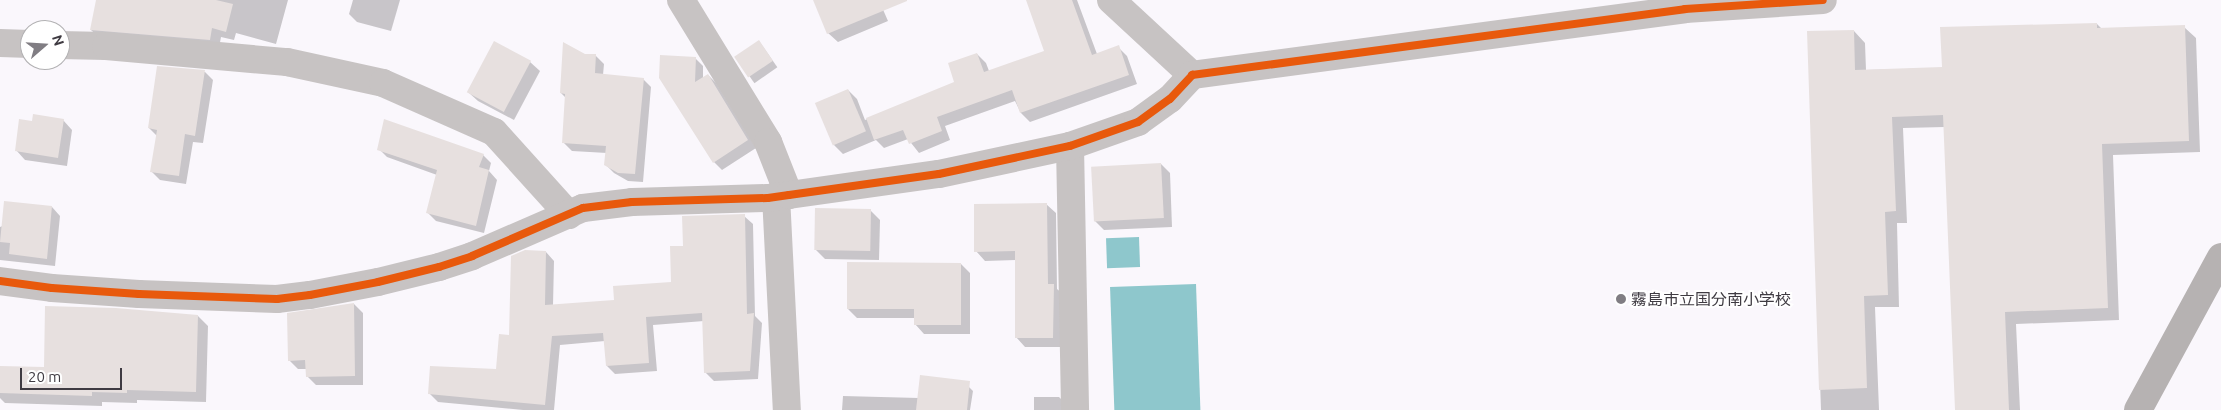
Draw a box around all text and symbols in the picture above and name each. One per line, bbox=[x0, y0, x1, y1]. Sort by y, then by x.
north arrow bbox=[20, 20, 70, 70]
text: N bbox=[49, 33, 68, 48]
place label: 霧島市立国分南小学校 bbox=[1631, 289, 1791, 309]
marker: 霧島市立国分南小学校 bbox=[1615, 293, 1627, 305]
scale bar bbox=[22, 358, 125, 390]
text: 20 m bbox=[28, 368, 61, 385]

